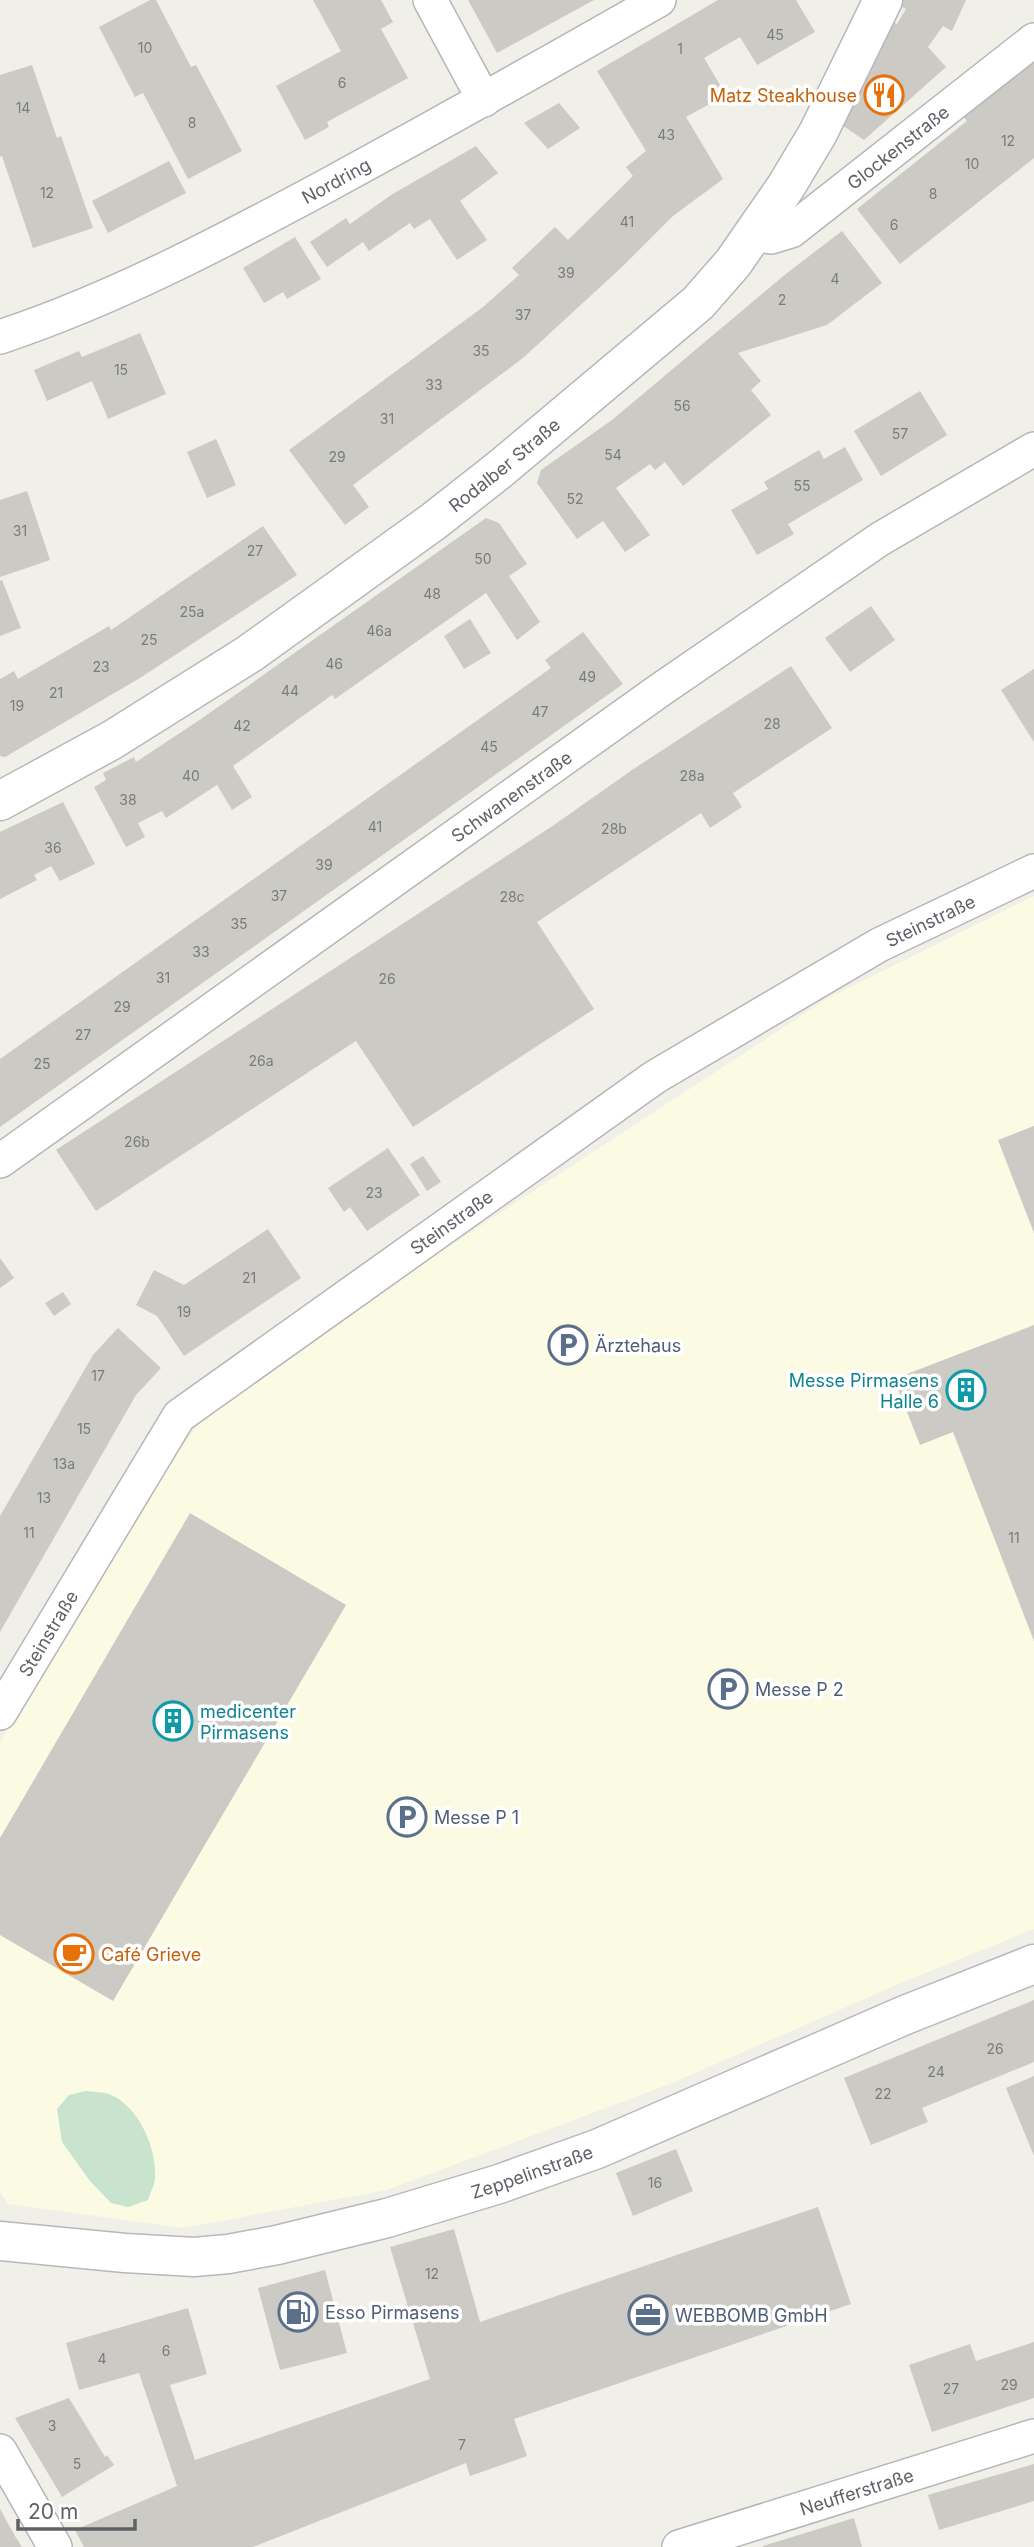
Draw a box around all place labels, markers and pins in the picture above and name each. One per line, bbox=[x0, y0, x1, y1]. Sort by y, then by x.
restaurant icon: Matz Steakhouse bbox=[863, 74, 905, 116]
place label: Matz Steakhouse bbox=[710, 85, 857, 106]
parking icon: Ärztehaus bbox=[547, 1324, 589, 1366]
place label: Ärztehaus bbox=[595, 1334, 681, 1356]
building icon: Messe Pirmasens Halle 6 bbox=[945, 1369, 987, 1411]
place label: Messe Pirmasens Halle 6 bbox=[789, 1370, 939, 1412]
parking icon: Messe P 2 bbox=[707, 1668, 749, 1710]
place label: Messe P 2 bbox=[755, 1679, 844, 1700]
building icon: medicenter Pirmasens bbox=[152, 1700, 194, 1742]
place label: medicenter Pirmasens bbox=[200, 1701, 296, 1743]
parking icon: Messe P 1 bbox=[386, 1796, 428, 1838]
place label: Messe P 1 bbox=[434, 1807, 519, 1828]
cafe icon: Café Grieve bbox=[53, 1933, 95, 1975]
place label: Café Grieve bbox=[101, 1944, 201, 1965]
fuel station icon: Esso Pirmasens bbox=[277, 2291, 319, 2333]
office icon: WEBBOMB GmbH bbox=[627, 2294, 669, 2336]
place label: Esso Pirmasens bbox=[325, 2302, 460, 2323]
place label: WEBBOMB GmbH bbox=[675, 2305, 828, 2326]

